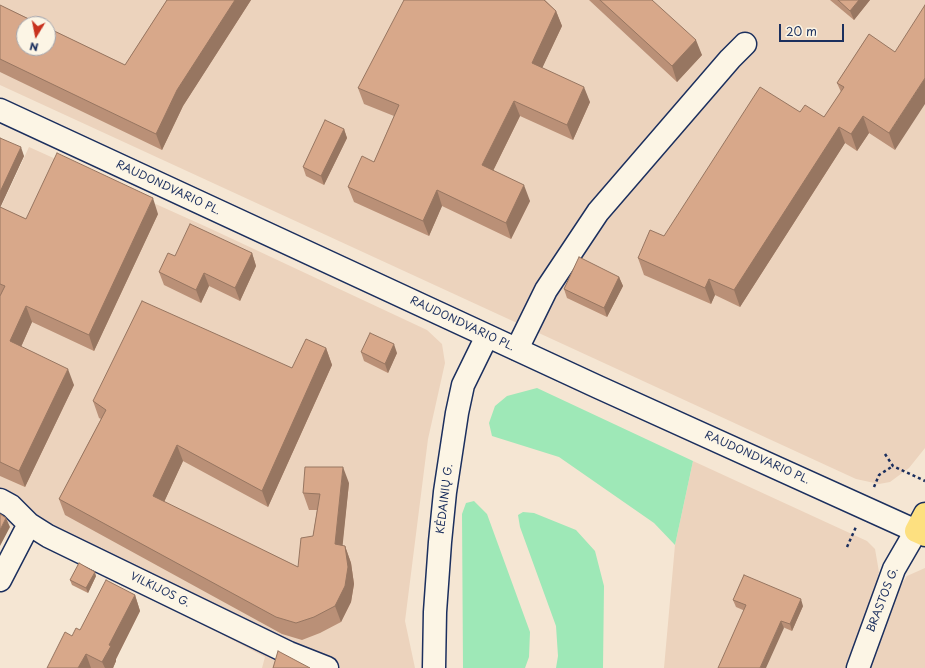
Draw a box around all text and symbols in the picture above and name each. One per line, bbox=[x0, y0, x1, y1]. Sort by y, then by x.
north arrow bbox=[16, 16, 56, 56]
scale bar bbox=[781, 16, 846, 42]
text: 20 m bbox=[786, 22, 817, 40]
text: N bbox=[28, 38, 40, 56]
street label: RAUDONDVARIO PL. bbox=[114, 158, 222, 218]
street label: RAUDONDVARIO PL. bbox=[408, 294, 516, 354]
street label: RAUDONDVARIO PL. bbox=[702, 429, 812, 487]
street label: KĖDAINIŲ G. bbox=[434, 463, 456, 535]
street label: BRASTOS G. bbox=[865, 566, 901, 634]
street label: VILKIJOS G. bbox=[128, 570, 192, 610]

